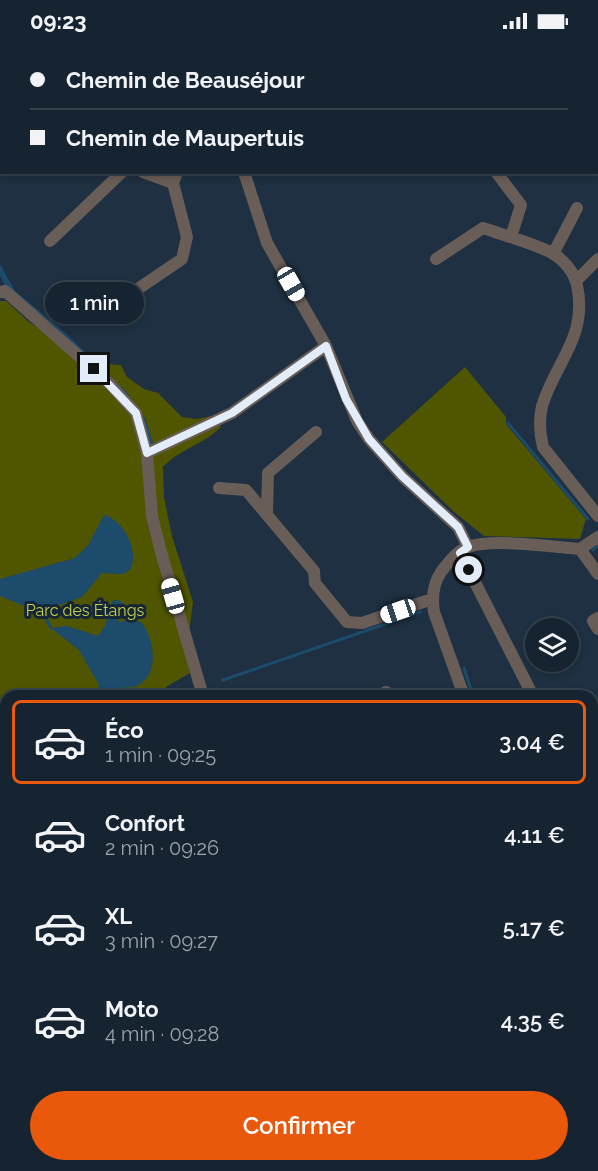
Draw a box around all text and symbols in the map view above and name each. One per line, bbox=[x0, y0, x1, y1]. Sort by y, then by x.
text: 09:23 bbox=[30, 8, 87, 34]
text: Chemin de Beauséjour bbox=[66, 67, 304, 93]
text: Chemin de Maupertuis bbox=[66, 125, 304, 151]
car bbox=[274, 264, 308, 304]
callout: 1 min bbox=[44, 282, 144, 324]
text: 1 min bbox=[70, 291, 119, 315]
route end bbox=[80, 355, 107, 382]
route start bbox=[455, 556, 482, 583]
car bbox=[159, 576, 187, 616]
car bbox=[378, 597, 418, 625]
park label: Parc des Étangs bbox=[26, 600, 145, 620]
map controls bbox=[525, 618, 579, 672]
button: layers bbox=[525, 618, 579, 672]
icon: car bbox=[33, 715, 87, 769]
text: Éco bbox=[105, 717, 144, 743]
text: 3.04 € bbox=[499, 729, 565, 755]
text: 1 min · 09:25 bbox=[105, 743, 216, 767]
icon: car bbox=[33, 808, 87, 862]
text: Confort bbox=[105, 810, 185, 836]
text: 4.11 € bbox=[504, 822, 565, 848]
text: 2 min · 09:26 bbox=[105, 836, 219, 860]
icon: car bbox=[33, 901, 87, 955]
text: XL bbox=[105, 903, 132, 929]
text: 5.17 € bbox=[503, 915, 565, 941]
text: 3 min · 09:27 bbox=[105, 929, 218, 953]
icon: car bbox=[33, 994, 87, 1048]
text: Moto bbox=[105, 996, 159, 1022]
text: 4.35 € bbox=[501, 1008, 565, 1034]
text: 4 min · 09:28 bbox=[105, 1022, 219, 1046]
button: Confirmer bbox=[30, 1091, 568, 1160]

